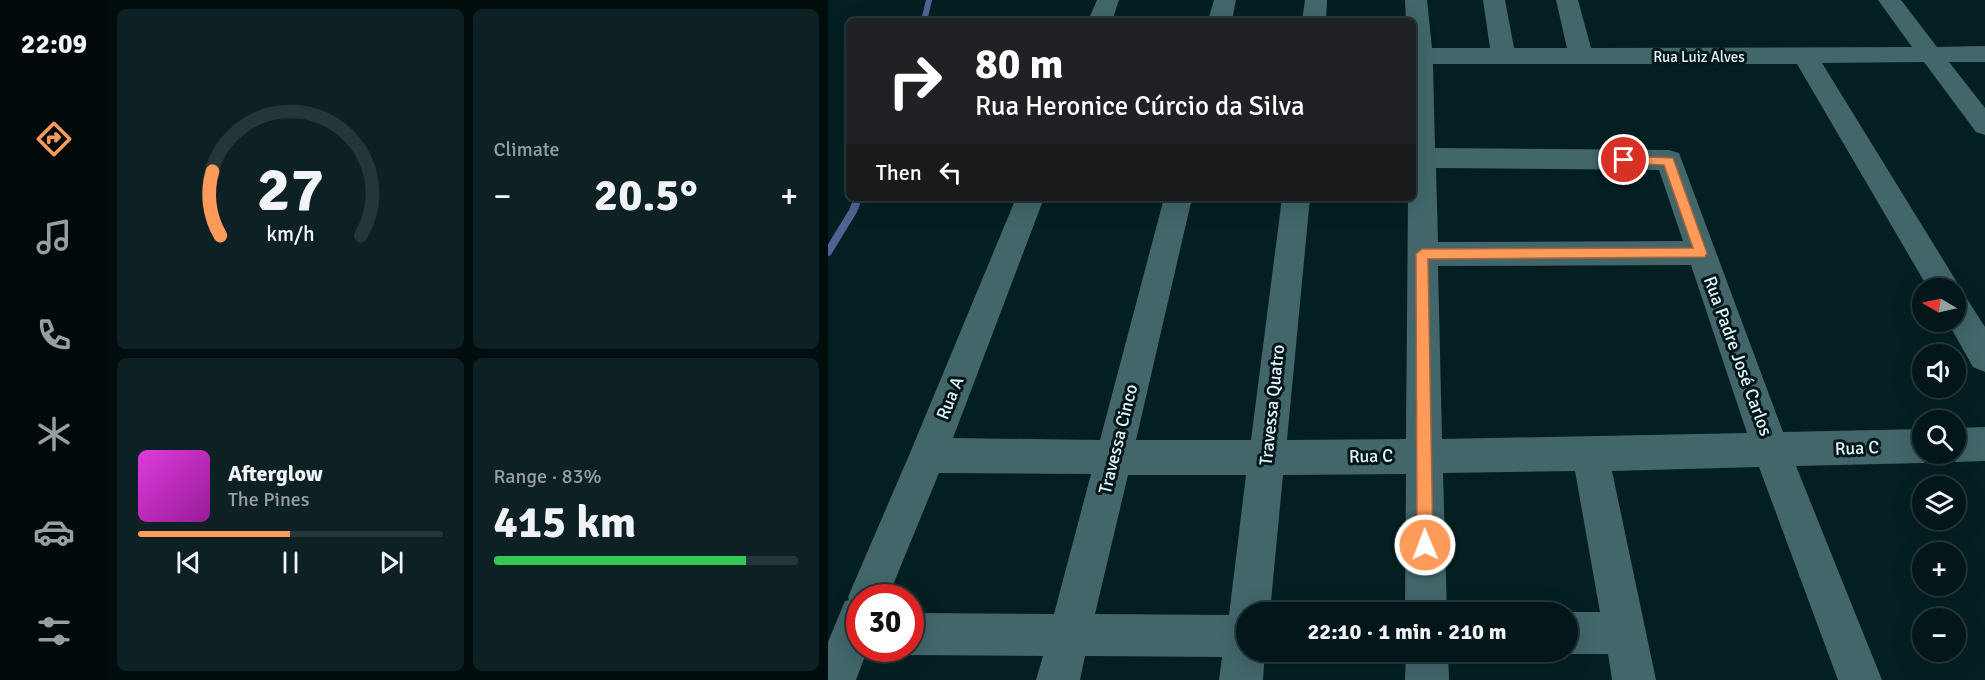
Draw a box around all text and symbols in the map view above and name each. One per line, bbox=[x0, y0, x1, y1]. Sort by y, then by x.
text: 22:09 bbox=[21, 28, 87, 61]
text: 80 m bbox=[975, 39, 1064, 90]
icon: right bbox=[876, 42, 954, 120]
street label: Rua Luiz Alves bbox=[1653, 48, 1745, 66]
text: Rua Heronice Cúrcio da Silva bbox=[975, 90, 1305, 123]
icon: directions bbox=[33, 118, 75, 160]
pin bbox=[1598, 134, 1649, 185]
text: Climate bbox=[494, 137, 559, 162]
icon: arrive bbox=[1607, 143, 1640, 176]
text: 27 bbox=[257, 151, 324, 228]
icon: left bbox=[934, 156, 967, 189]
text: Then bbox=[876, 159, 922, 186]
text: 20.5° bbox=[594, 168, 698, 223]
text: − bbox=[494, 176, 511, 217]
text: + bbox=[780, 176, 798, 217]
icon: music bbox=[33, 216, 75, 258]
text: km/h bbox=[266, 221, 315, 247]
street label: Rua Padre José Carlos bbox=[1699, 273, 1777, 439]
north arrow bbox=[1912, 278, 1966, 332]
map controls bbox=[1912, 278, 1966, 662]
icon: phone bbox=[33, 314, 75, 356]
street label: Travessa Quatro bbox=[1255, 343, 1289, 467]
button: sound bbox=[1912, 344, 1966, 398]
street label: Rua A bbox=[931, 373, 969, 423]
street label: Travessa Cinco bbox=[1094, 382, 1142, 496]
button: search bbox=[1912, 410, 1966, 464]
icon: climate bbox=[33, 413, 75, 455]
street label: Rua C bbox=[1835, 436, 1880, 460]
street label: Rua C bbox=[1349, 445, 1393, 467]
text: Afterglow bbox=[228, 460, 323, 487]
text: Range · 83% bbox=[494, 464, 602, 489]
button: layers bbox=[1912, 476, 1966, 530]
text: The Pines bbox=[228, 487, 310, 512]
text: 415 km bbox=[494, 495, 636, 550]
icon: car bbox=[33, 511, 75, 553]
position arrow bbox=[1393, 513, 1457, 577]
button: + bbox=[1912, 542, 1966, 596]
icon: previous bbox=[172, 546, 205, 579]
icon: pause bbox=[274, 546, 307, 579]
icon: next bbox=[375, 546, 408, 579]
speed limit sign: 30 bbox=[846, 584, 924, 662]
button: − bbox=[1912, 608, 1966, 662]
icon: filters bbox=[33, 610, 75, 652]
text: 22:10 · 1 min · 210 m bbox=[1307, 618, 1507, 645]

